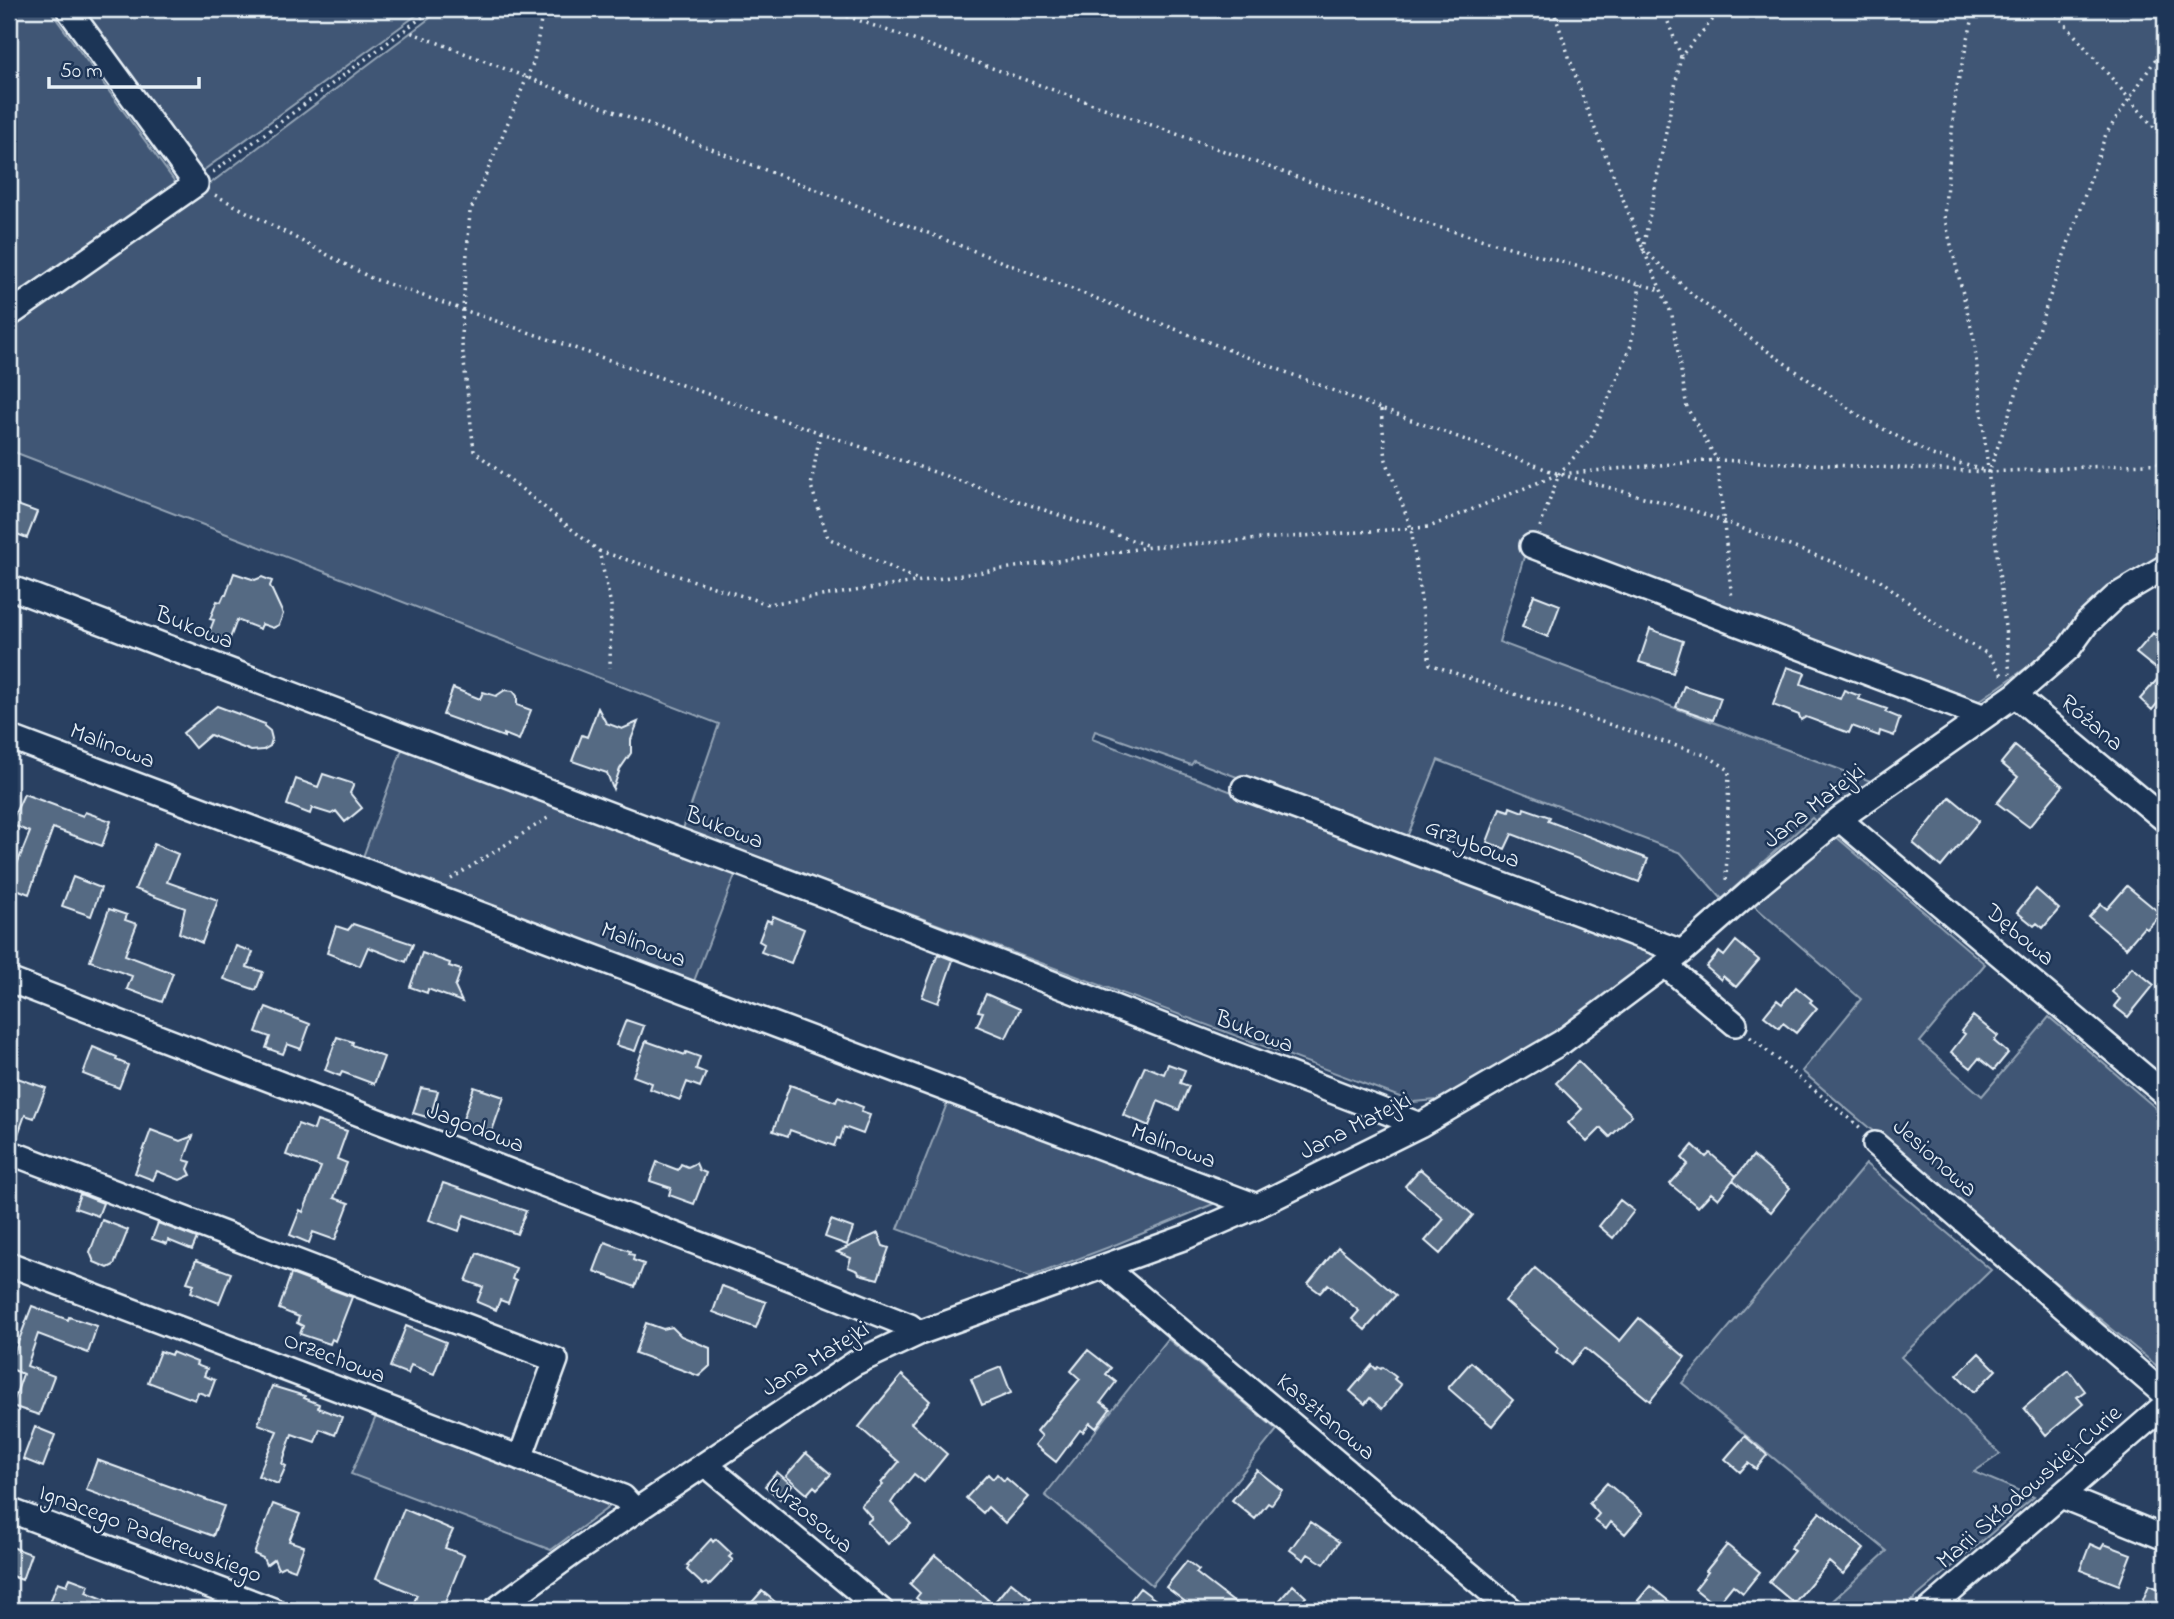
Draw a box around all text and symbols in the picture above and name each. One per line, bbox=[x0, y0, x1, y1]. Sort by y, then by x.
scale bar bbox=[49, 46, 200, 90]
text: 50 m bbox=[60, 57, 103, 87]
street label: Bukowa bbox=[149, 598, 238, 660]
street label: Różana bbox=[2052, 687, 2130, 761]
street label: Malinowa bbox=[64, 715, 160, 779]
street label: Jana Matejki bbox=[1756, 756, 1874, 858]
street label: Bukowa bbox=[679, 798, 768, 860]
street label: Grzybowa bbox=[1419, 811, 1525, 880]
street label: Dębowa bbox=[1975, 896, 2062, 976]
street label: Malinowa bbox=[595, 914, 691, 978]
street label: Bukowa bbox=[1209, 1002, 1298, 1064]
street label: Jana Matejki bbox=[1294, 1084, 1418, 1170]
street label: Jagodowa bbox=[421, 1094, 529, 1164]
street label: Jesionowa bbox=[1883, 1111, 1985, 1207]
street label: Malinowa bbox=[1125, 1115, 1221, 1179]
street label: Jana Matejki bbox=[755, 1313, 877, 1407]
street label: Orzechowa bbox=[278, 1323, 390, 1395]
street label: Kasztanowa bbox=[1267, 1366, 1383, 1470]
street label: Marii Skłodowskiej-Curie bbox=[1929, 1397, 2131, 1579]
street label: Wrzosowa bbox=[760, 1471, 860, 1563]
street label: Ignacego Paderewskiego bbox=[33, 1476, 267, 1594]

